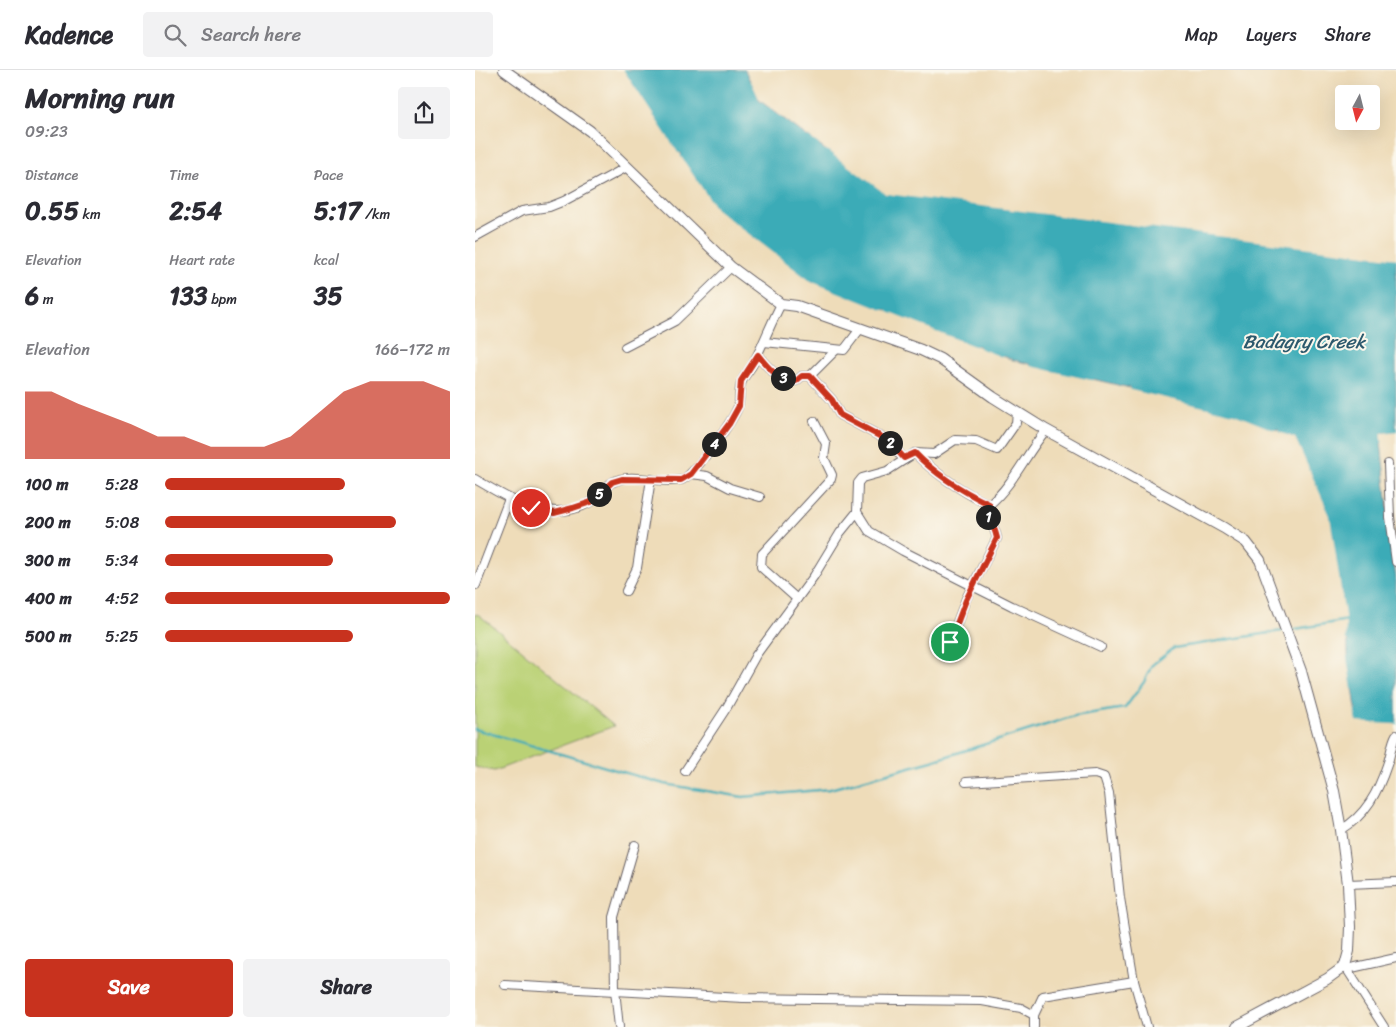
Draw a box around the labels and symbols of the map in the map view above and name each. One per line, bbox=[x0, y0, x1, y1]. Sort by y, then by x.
north arrow bbox=[1335, 85, 1380, 130]
water label: Badagry Creek bbox=[1243, 325, 1366, 358]
pin: 3 bbox=[771, 366, 795, 390]
pin: 2 bbox=[877, 430, 903, 456]
pin: 4 bbox=[701, 432, 727, 456]
pin: 5 bbox=[587, 482, 611, 506]
pin bbox=[510, 487, 552, 529]
pin: 1 bbox=[975, 504, 1001, 530]
pin bbox=[929, 621, 971, 663]

